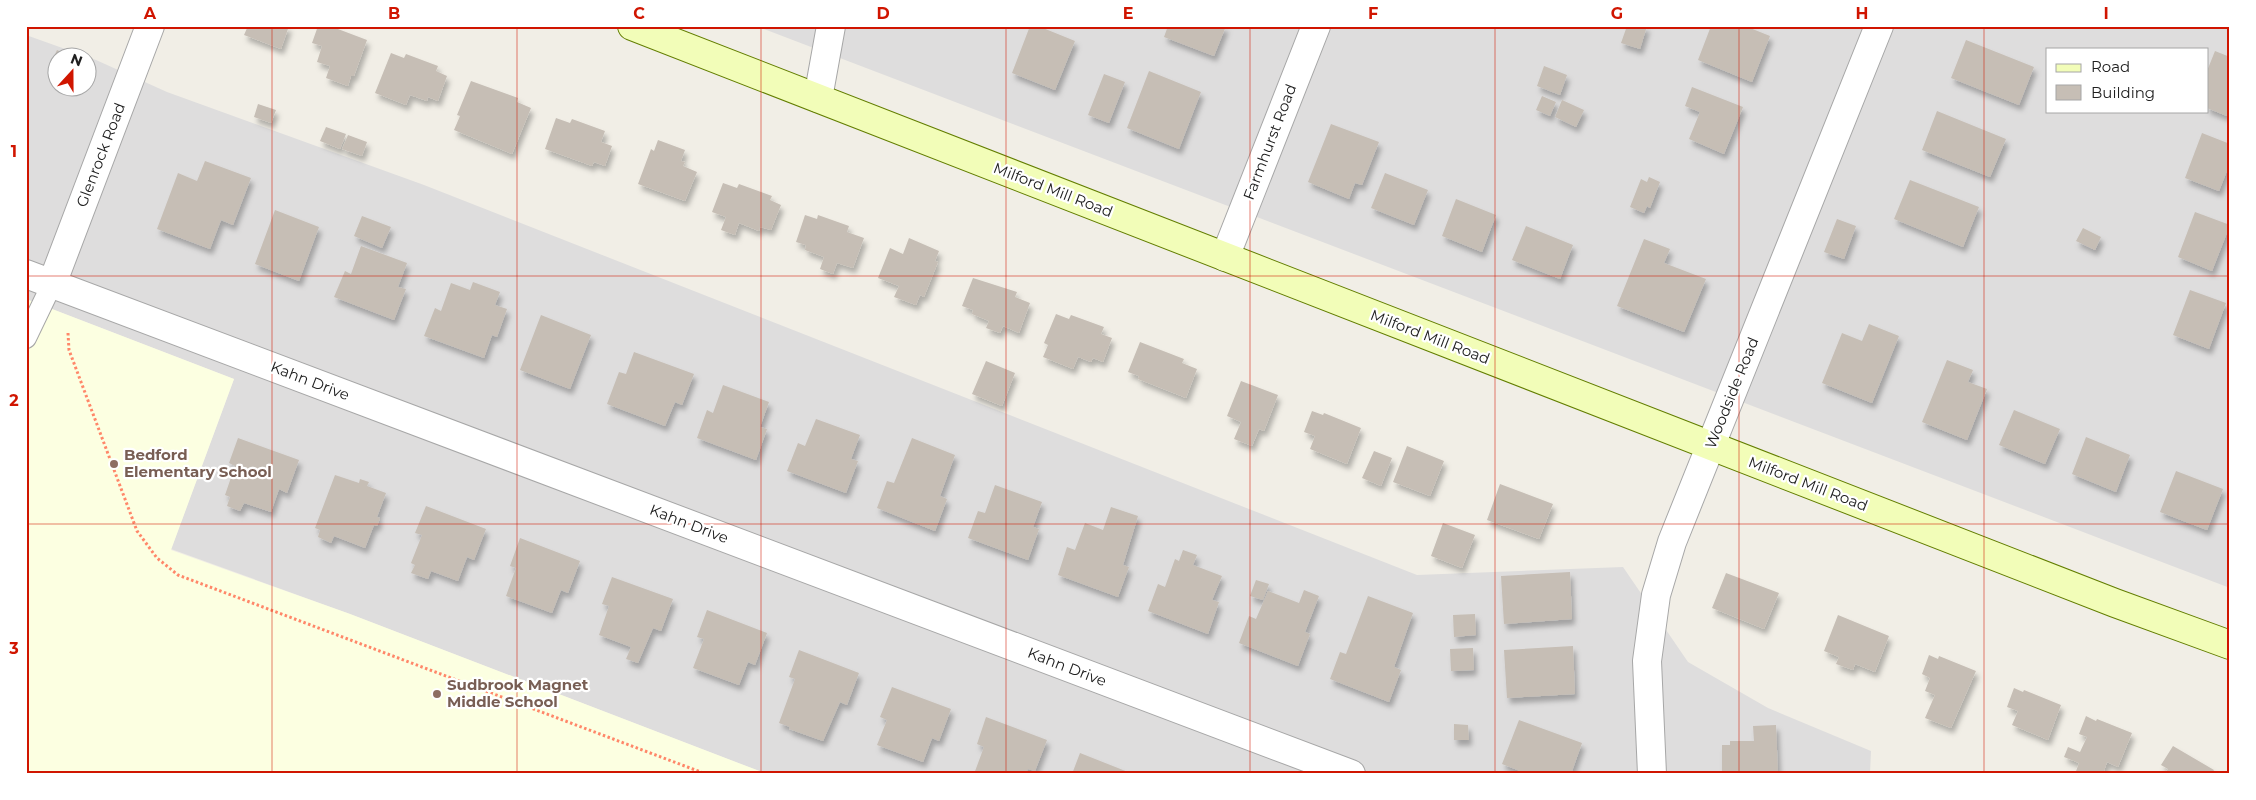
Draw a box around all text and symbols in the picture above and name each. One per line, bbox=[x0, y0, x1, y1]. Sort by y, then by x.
text: A bbox=[143, 4, 157, 23]
text: B bbox=[388, 4, 400, 23]
text: C bbox=[633, 4, 645, 23]
text: D bbox=[876, 4, 890, 23]
text: E bbox=[1123, 4, 1133, 23]
text: F bbox=[1368, 4, 1378, 23]
text: G bbox=[1611, 4, 1623, 23]
text: H bbox=[1856, 4, 1868, 23]
text: I bbox=[2103, 4, 2109, 23]
north arrow bbox=[48, 48, 98, 98]
legend bbox=[2046, 48, 2208, 112]
text: N bbox=[68, 49, 85, 70]
text: Road bbox=[2091, 57, 2130, 76]
street label: Farmhurst Road bbox=[1239, 81, 1300, 202]
text: Building bbox=[2091, 83, 2155, 102]
street label: Glenrock Road bbox=[72, 100, 129, 210]
text: 1 bbox=[11, 142, 17, 161]
street label: Milford Mill Road bbox=[991, 158, 1116, 221]
street label: Milford Mill Road bbox=[1368, 305, 1493, 368]
street label: Woodside Road bbox=[1701, 334, 1763, 451]
street label: Kahn Drive bbox=[268, 357, 352, 404]
text: 2 bbox=[9, 391, 19, 410]
place label: Bedford Elementary School bbox=[124, 445, 272, 481]
street label: Milford Mill Road bbox=[1746, 452, 1871, 515]
marker: Bedford Elementary School bbox=[108, 458, 120, 470]
street label: Kahn Drive bbox=[647, 500, 731, 547]
text: 3 bbox=[8, 639, 19, 658]
street label: Kahn Drive bbox=[1025, 643, 1109, 690]
place label: Sudbrook Magnet Middle School bbox=[447, 675, 589, 711]
marker: Sudbrook Magnet Middle School bbox=[431, 688, 443, 700]

